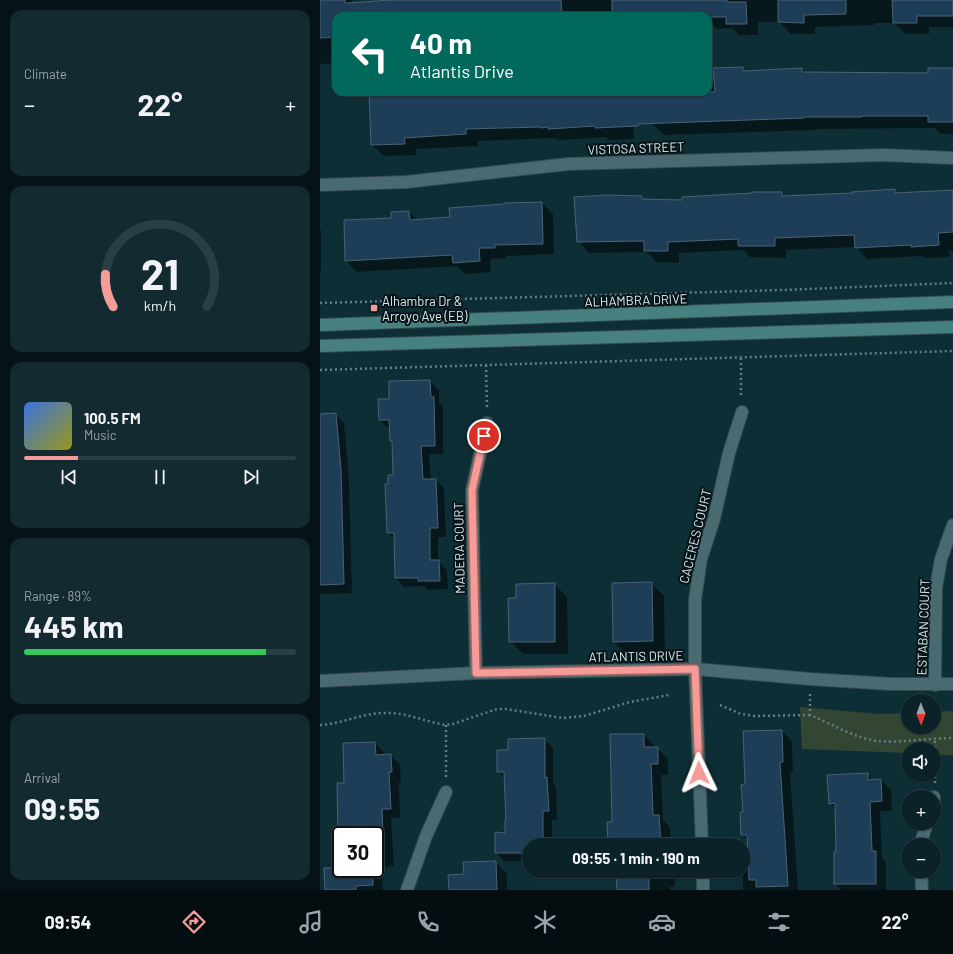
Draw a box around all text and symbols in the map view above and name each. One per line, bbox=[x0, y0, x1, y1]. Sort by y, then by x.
text: 40 m bbox=[410, 26, 472, 60]
icon: left bbox=[344, 28, 396, 80]
text: Atlantis Drive bbox=[410, 60, 514, 82]
text: Climate bbox=[24, 66, 67, 82]
text: 22° bbox=[138, 86, 182, 122]
text: − bbox=[24, 91, 35, 117]
text: + bbox=[285, 91, 296, 117]
street label: VISTOSA STREET bbox=[587, 138, 685, 158]
text: 21 bbox=[141, 248, 179, 298]
street label: ALHAMBRA DRIVE bbox=[584, 290, 688, 310]
place label: Alhambra Dr & Arroyo Ave (EB) bbox=[382, 293, 468, 324]
text: km/h bbox=[144, 297, 176, 314]
marker: Alhambra Dr & Arroyo Ave (EB) bbox=[369, 303, 379, 313]
text: 100.5 FM bbox=[84, 409, 141, 427]
pin bbox=[467, 419, 501, 453]
icon: arrive bbox=[473, 425, 495, 447]
text: Music bbox=[84, 427, 117, 443]
icon: previous bbox=[58, 466, 80, 488]
icon: pause bbox=[149, 466, 171, 488]
icon: next bbox=[240, 466, 262, 488]
street label: CACERES COURT bbox=[675, 487, 715, 585]
street label: MADERA COURT bbox=[450, 502, 468, 594]
street label: ESTABAN COURT bbox=[913, 578, 933, 676]
text: Range · 89% bbox=[24, 588, 92, 604]
text: 445 km bbox=[24, 608, 124, 644]
street label: ATLANTIS DRIVE bbox=[589, 647, 684, 665]
north arrow bbox=[901, 694, 941, 734]
map controls bbox=[901, 694, 941, 878]
button: sound bbox=[901, 742, 941, 782]
position arrow bbox=[678, 752, 720, 794]
text: Arrival bbox=[24, 770, 60, 786]
text: 09:55 bbox=[24, 790, 100, 826]
button: + bbox=[901, 790, 941, 830]
speed limit sign: 30 bbox=[332, 826, 384, 878]
button: − bbox=[901, 838, 941, 878]
text: 09:55 · 1 min · 190 m bbox=[572, 849, 700, 867]
icon: directions bbox=[180, 908, 208, 936]
icon: music bbox=[297, 908, 325, 936]
icon: phone bbox=[414, 908, 442, 936]
icon: climate bbox=[531, 908, 559, 936]
icon: car bbox=[648, 908, 676, 936]
icon: filters bbox=[765, 908, 793, 936]
text: 09:54 bbox=[44, 911, 91, 933]
text: 22° bbox=[882, 911, 908, 933]

